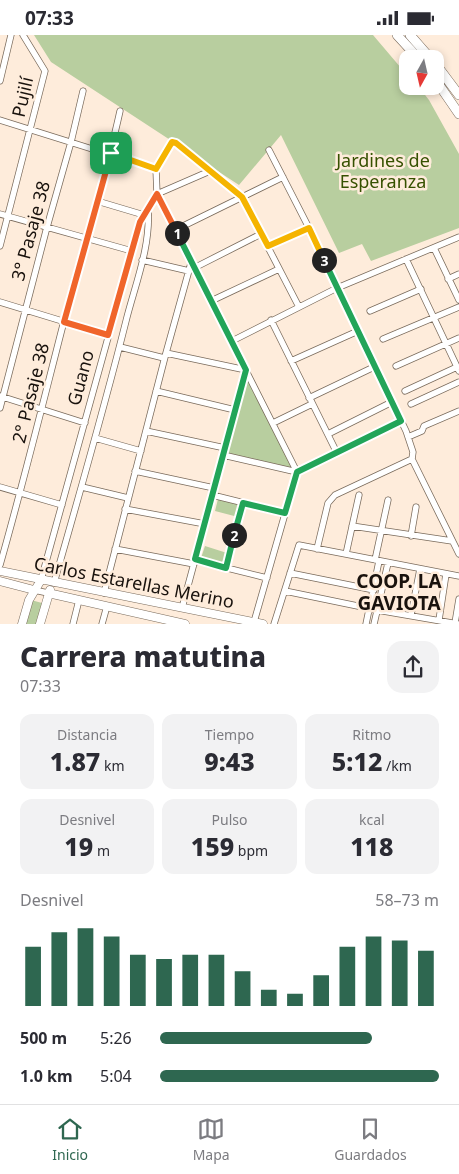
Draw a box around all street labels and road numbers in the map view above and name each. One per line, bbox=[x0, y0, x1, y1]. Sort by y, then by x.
street label: Pujilí bbox=[6, 74, 38, 119]
street label: 3° Pasaje 38 bbox=[5, 178, 55, 283]
street label: 2° Pasaje 38 bbox=[6, 340, 54, 445]
street label: Guano bbox=[61, 347, 99, 408]
street label: Carlos Estarellas Merino bbox=[32, 551, 236, 613]

